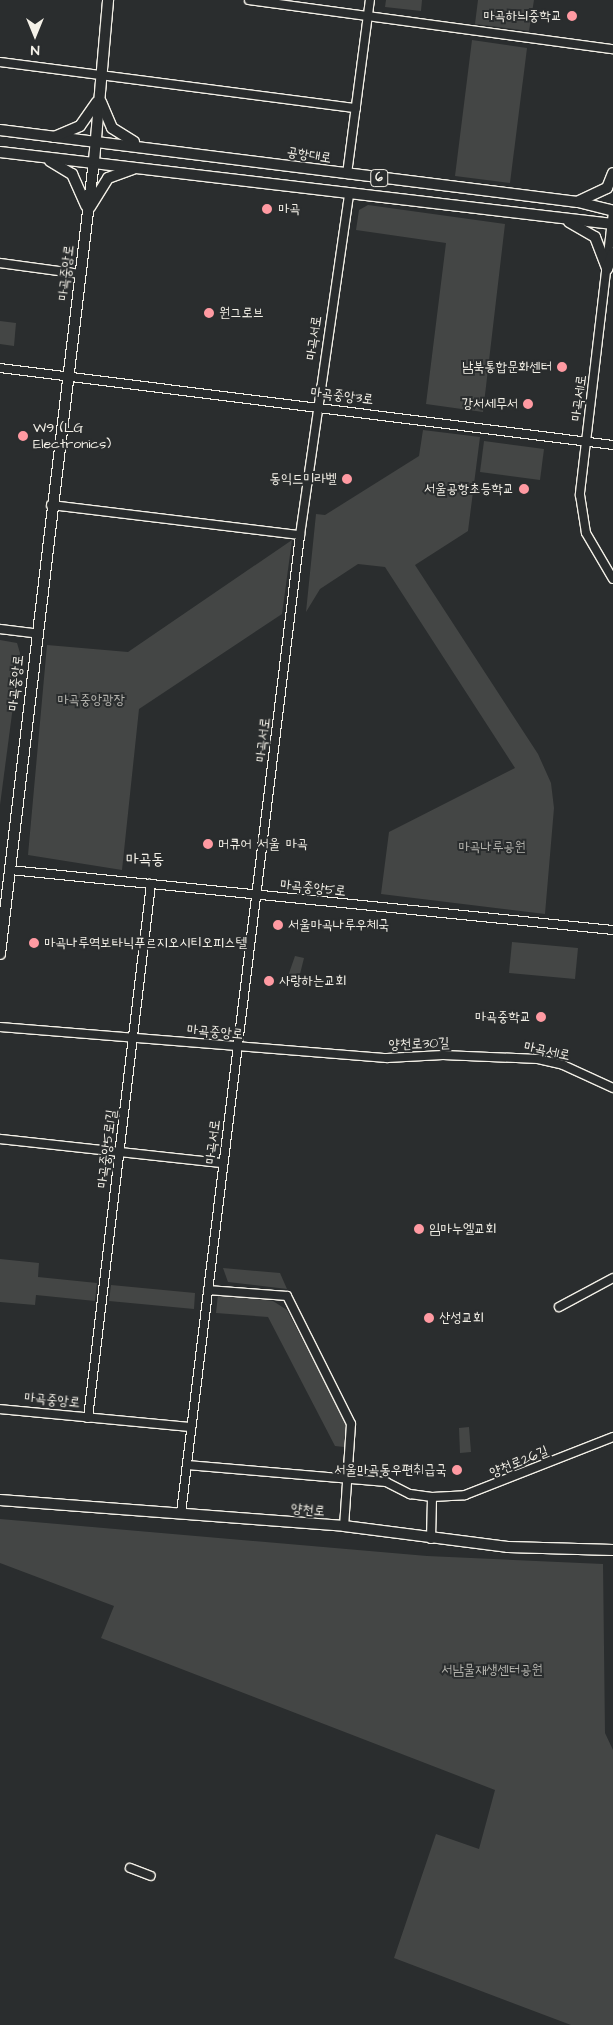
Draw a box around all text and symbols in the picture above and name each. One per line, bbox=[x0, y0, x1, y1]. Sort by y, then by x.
place label: 마곡하늬중학교 bbox=[483, 8, 562, 24]
north arrow bbox=[10, 10, 60, 60]
marker: 마곡하늬중학교 bbox=[566, 10, 578, 22]
text: N bbox=[31, 40, 39, 60]
street label: 공항대로 bbox=[285, 143, 333, 167]
road number: 6 bbox=[369, 168, 389, 188]
place label: 마곡 bbox=[278, 201, 301, 217]
marker: 마곡 bbox=[260, 202, 274, 216]
street label: 마곡중앙로 bbox=[54, 244, 78, 302]
place label: 원그로브 bbox=[219, 305, 264, 321]
marker: 원그로브 bbox=[203, 307, 215, 319]
street label: 마곡서로 bbox=[303, 315, 325, 361]
place label: 남북통합문화센터 bbox=[462, 359, 552, 375]
marker: 남북통합문화센터 bbox=[556, 361, 568, 373]
street label: 마곡서1로 bbox=[568, 374, 590, 422]
street label: 마곡중앙3로 bbox=[309, 384, 375, 408]
place label: 강서세무서 bbox=[462, 396, 518, 412]
marker: 강서세무서 bbox=[522, 398, 534, 410]
place label: W9 (LG Electronics) bbox=[33, 420, 111, 452]
marker: W9 (LG Electronics) bbox=[17, 430, 29, 442]
place label: 동익드미라벨 bbox=[269, 471, 337, 487]
marker: 동익드미라벨 bbox=[341, 473, 353, 485]
place label: 서울공항초등학교 bbox=[424, 481, 514, 497]
marker: 서울공항초등학교 bbox=[518, 483, 530, 495]
street label: 마곡중앙로 bbox=[5, 654, 27, 712]
park label: 마곡중앙광장 bbox=[57, 692, 125, 708]
street label: 마곡서로 bbox=[252, 717, 274, 763]
place label: 머큐어 서울 마곡 bbox=[218, 836, 308, 852]
marker: 머큐어 서울 마곡 bbox=[202, 838, 214, 850]
park label: 마곡나루공원 bbox=[458, 839, 526, 855]
district label: 마곡동 bbox=[126, 849, 164, 869]
street label: 마곡중앙5로 bbox=[279, 876, 347, 900]
place label: 서울마곡나루우체국 bbox=[288, 917, 389, 933]
marker: 서울마곡나루우체국 bbox=[272, 919, 284, 931]
place label: 마곡나루역보타닉푸르지오시티오피스텔 bbox=[44, 935, 247, 951]
marker: 마곡나루역보타닉푸르지오시티오피스텔 bbox=[28, 937, 40, 949]
place label: 사랑하는교회 bbox=[279, 973, 347, 989]
marker: 사랑하는교회 bbox=[263, 975, 275, 987]
place label: 마곡중학교 bbox=[475, 1009, 531, 1025]
marker: 마곡중학교 bbox=[535, 1011, 547, 1023]
street label: 마곡중앙로 bbox=[186, 1021, 244, 1043]
street label: 양천로30길 bbox=[388, 1035, 450, 1053]
street label: 마곡서1로 bbox=[522, 1038, 572, 1064]
street label: 마곡중앙5로1길 bbox=[94, 1109, 120, 1189]
street label: 마곡서로 bbox=[202, 1119, 224, 1165]
place label: 임마누엘교회 bbox=[429, 1221, 497, 1237]
marker: 임마누엘교회 bbox=[413, 1223, 425, 1235]
place label: 산성교회 bbox=[439, 1310, 484, 1326]
marker: 산성교회 bbox=[423, 1312, 435, 1324]
street label: 마곡중앙로 bbox=[23, 1389, 81, 1411]
street label: 양천로26길 bbox=[487, 1443, 551, 1481]
place label: 서울마곡동우편취급국 bbox=[334, 1462, 447, 1478]
marker: 서울마곡동우편취급국 bbox=[451, 1464, 463, 1476]
street label: 양천로 bbox=[290, 1500, 326, 1520]
park label: 서남물재생센터공원 bbox=[441, 1662, 543, 1678]

